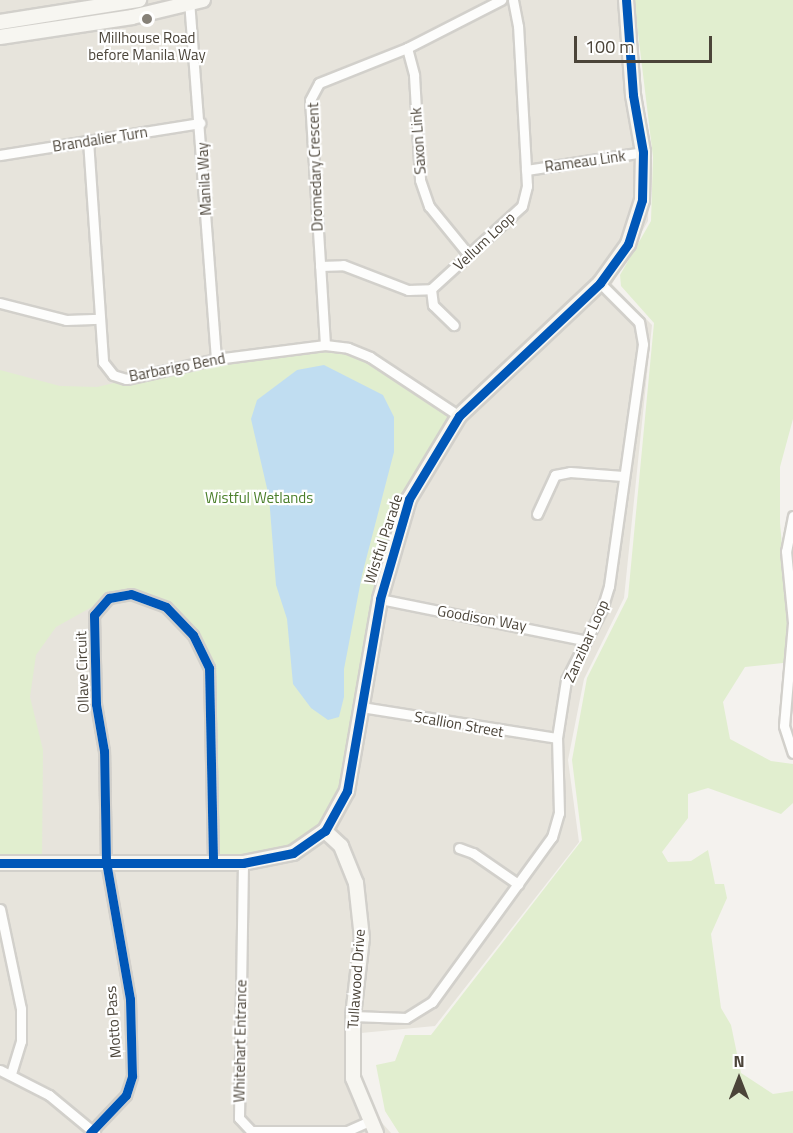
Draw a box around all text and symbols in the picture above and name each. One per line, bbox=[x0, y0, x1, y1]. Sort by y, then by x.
marker: Millhouse Road before Manila Way bbox=[140, 12, 154, 26]
scale bar bbox=[577, 24, 715, 62]
place label: Millhouse Road before Manila Way bbox=[88, 28, 206, 63]
text: 100 m bbox=[585, 33, 634, 60]
street label: Dromedary Crescent bbox=[304, 102, 326, 232]
street label: Saxon Link bbox=[407, 107, 429, 175]
street label: Brandalier Turn bbox=[51, 123, 149, 155]
street label: Manila Way bbox=[193, 142, 215, 216]
street label: Rameau Link bbox=[543, 146, 627, 176]
street label: Vellum Loop bbox=[450, 208, 518, 274]
street label: Barbarigo Bend bbox=[127, 349, 227, 385]
park label: Wistful Wetlands bbox=[205, 489, 313, 507]
street label: Wistful Parade bbox=[360, 492, 406, 586]
street label: Zanzibar Loop bbox=[560, 597, 612, 685]
street label: Goodison Way bbox=[436, 601, 528, 635]
street label: Ollave Circuit bbox=[72, 631, 92, 713]
street label: Scallion Street bbox=[413, 707, 505, 741]
street label: Tullawood Drive bbox=[344, 928, 368, 1030]
street label: Whitehart Entrance bbox=[230, 979, 250, 1103]
street label: Motto Pass bbox=[101, 985, 125, 1059]
north arrow bbox=[709, 1049, 769, 1109]
text: N bbox=[733, 1049, 745, 1073]

